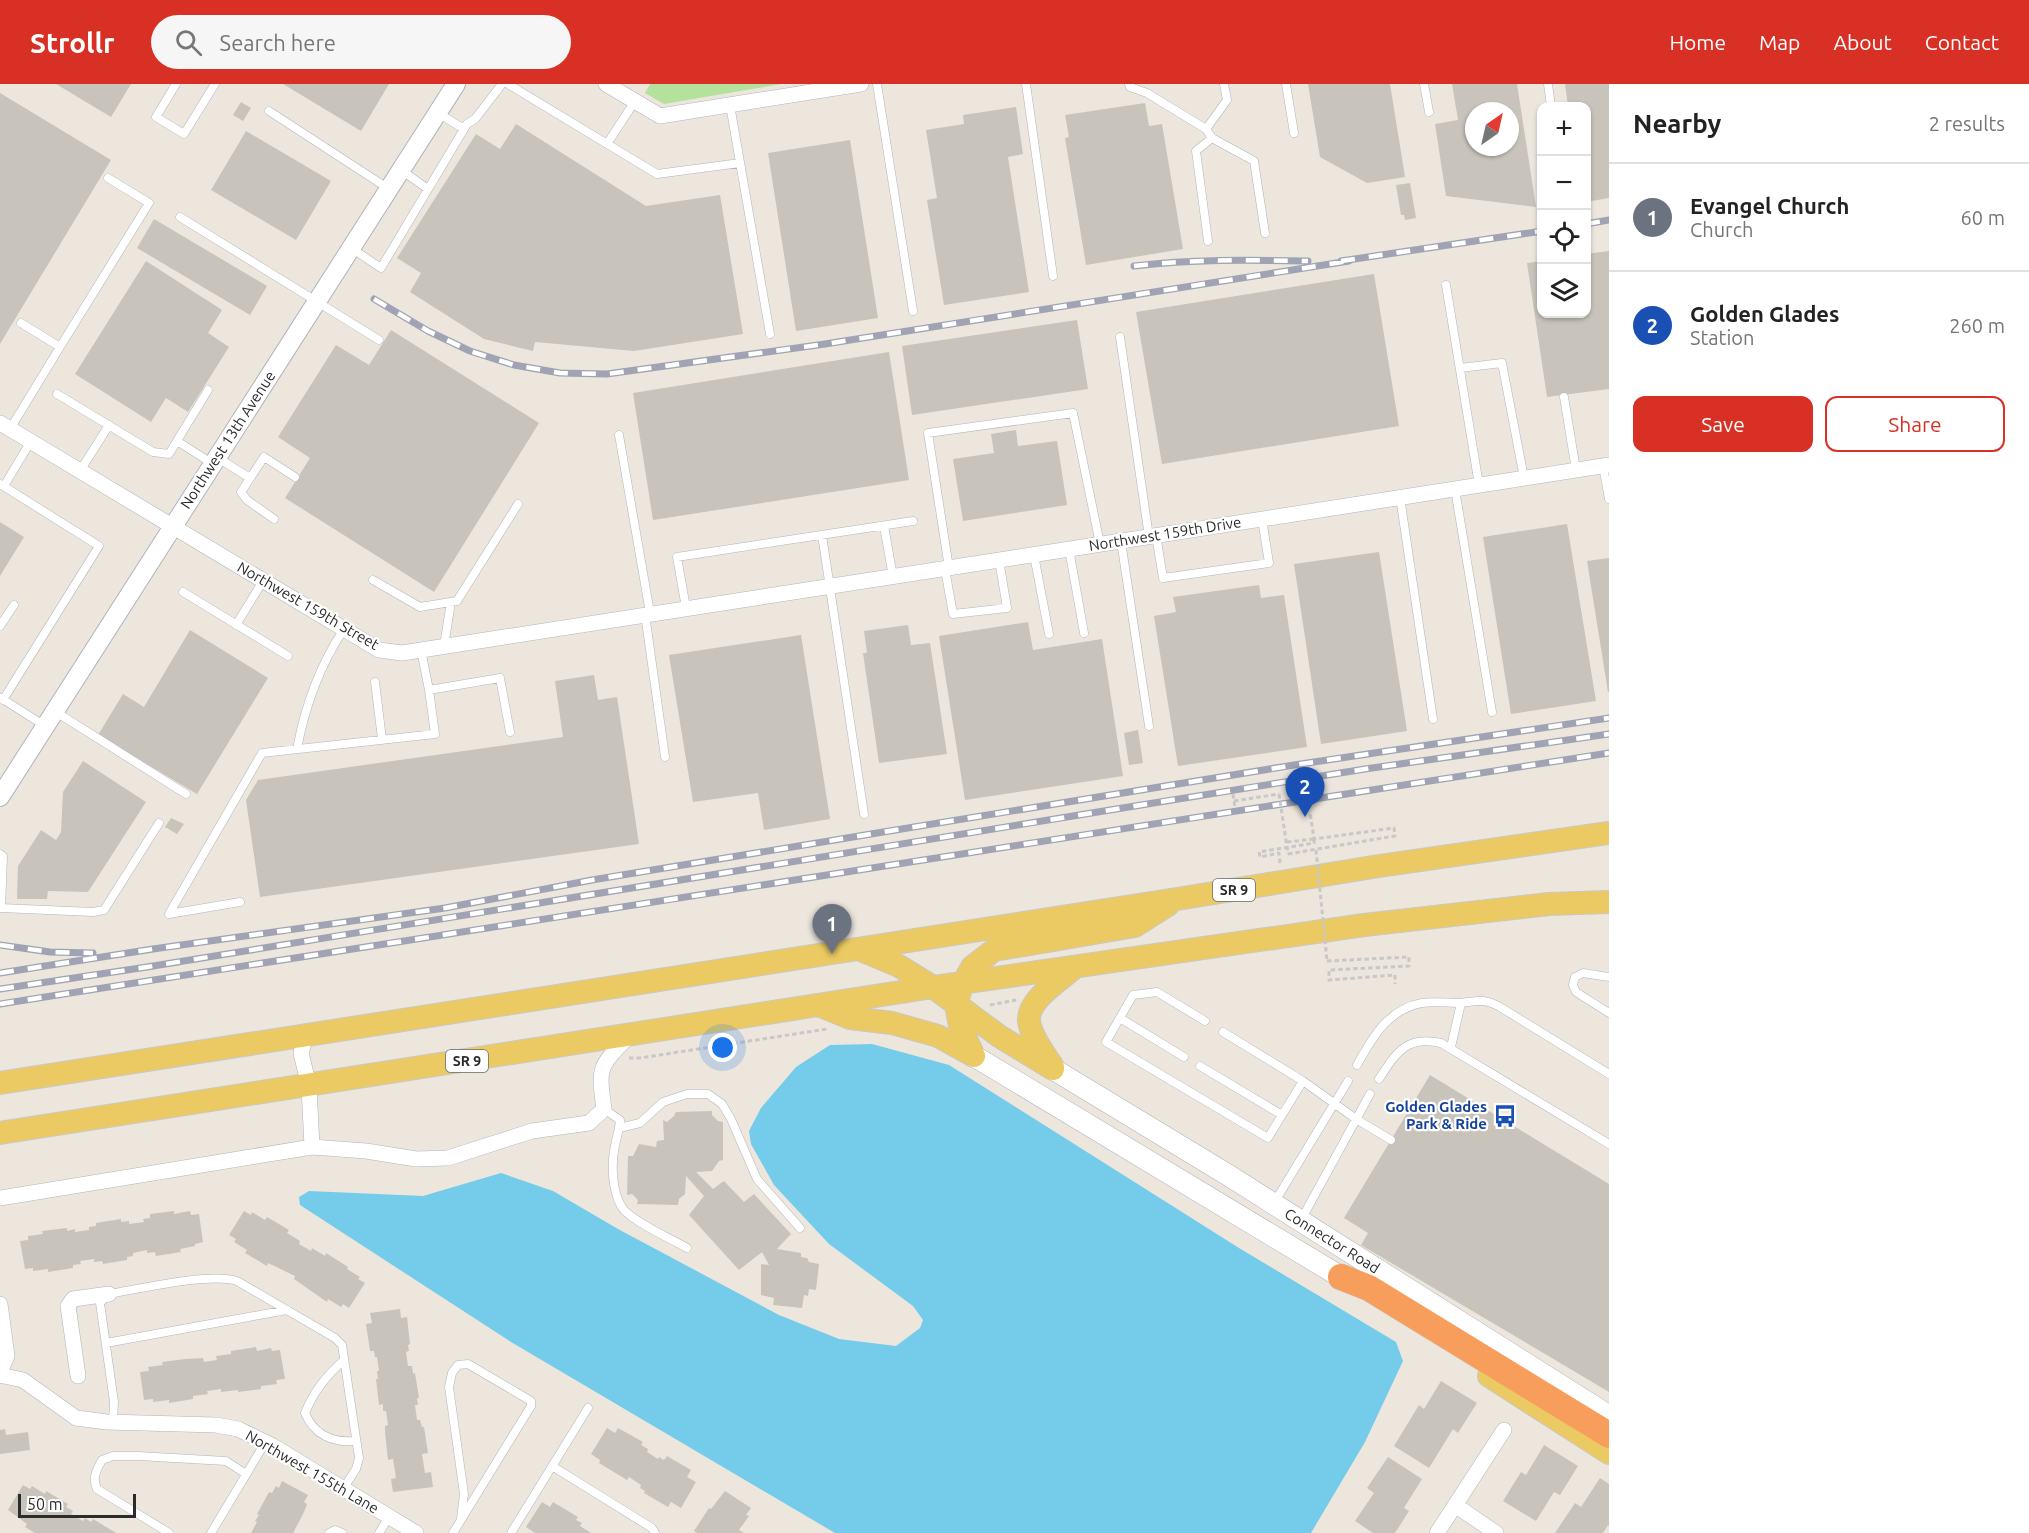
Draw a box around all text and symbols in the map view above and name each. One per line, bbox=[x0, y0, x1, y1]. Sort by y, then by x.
search box bbox=[151, 15, 571, 69]
icon: search bbox=[172, 26, 205, 59]
text: Strollr bbox=[30, 27, 115, 58]
text: Search here bbox=[220, 30, 336, 55]
text: Home bbox=[1669, 30, 1726, 54]
text: Map bbox=[1759, 30, 1800, 54]
text: About bbox=[1833, 30, 1892, 54]
text: Contact bbox=[1925, 30, 1999, 54]
north arrow bbox=[1465, 102, 1519, 156]
map controls bbox=[1537, 102, 1591, 318]
button: + bbox=[1537, 102, 1591, 156]
text: Nearby bbox=[1633, 109, 1721, 138]
text: 2 results bbox=[1929, 112, 2005, 135]
button: − bbox=[1537, 156, 1591, 210]
text: Evangel Church bbox=[1690, 193, 1849, 218]
text: 1 bbox=[1647, 206, 1658, 229]
text: 60 m bbox=[1961, 206, 2005, 229]
button: locate bbox=[1537, 210, 1591, 264]
text: Church bbox=[1690, 218, 1753, 241]
button: layers bbox=[1537, 264, 1591, 318]
text: Golden Glades bbox=[1690, 301, 1839, 326]
text: 2 bbox=[1647, 314, 1658, 337]
text: 260 m bbox=[1949, 314, 2005, 337]
text: Station bbox=[1690, 326, 1754, 349]
street label: Northwest 13th Avenue bbox=[177, 368, 278, 512]
button: Save bbox=[1633, 396, 1813, 452]
button: Share bbox=[1825, 396, 2005, 452]
street label: Northwest 159th Drive bbox=[1087, 513, 1242, 554]
street label: Northwest 159th Street bbox=[234, 558, 382, 653]
pin: 2 bbox=[1286, 768, 1324, 817]
road number: SR 9 bbox=[1213, 879, 1255, 901]
pin: 1 bbox=[812, 904, 852, 954]
your location bbox=[708, 1033, 737, 1062]
road number: SR 9 bbox=[446, 1050, 488, 1072]
place label: Golden Glades Park & Ride bbox=[1385, 1098, 1487, 1132]
bus stop icon: Golden Glades Park & Ride bbox=[1492, 1103, 1518, 1129]
street label: Connector Road bbox=[1282, 1205, 1383, 1277]
street label: Northwest 155th Lane bbox=[243, 1426, 382, 1517]
scale bar bbox=[18, 1491, 136, 1518]
text: 50 m bbox=[27, 1495, 63, 1513]

